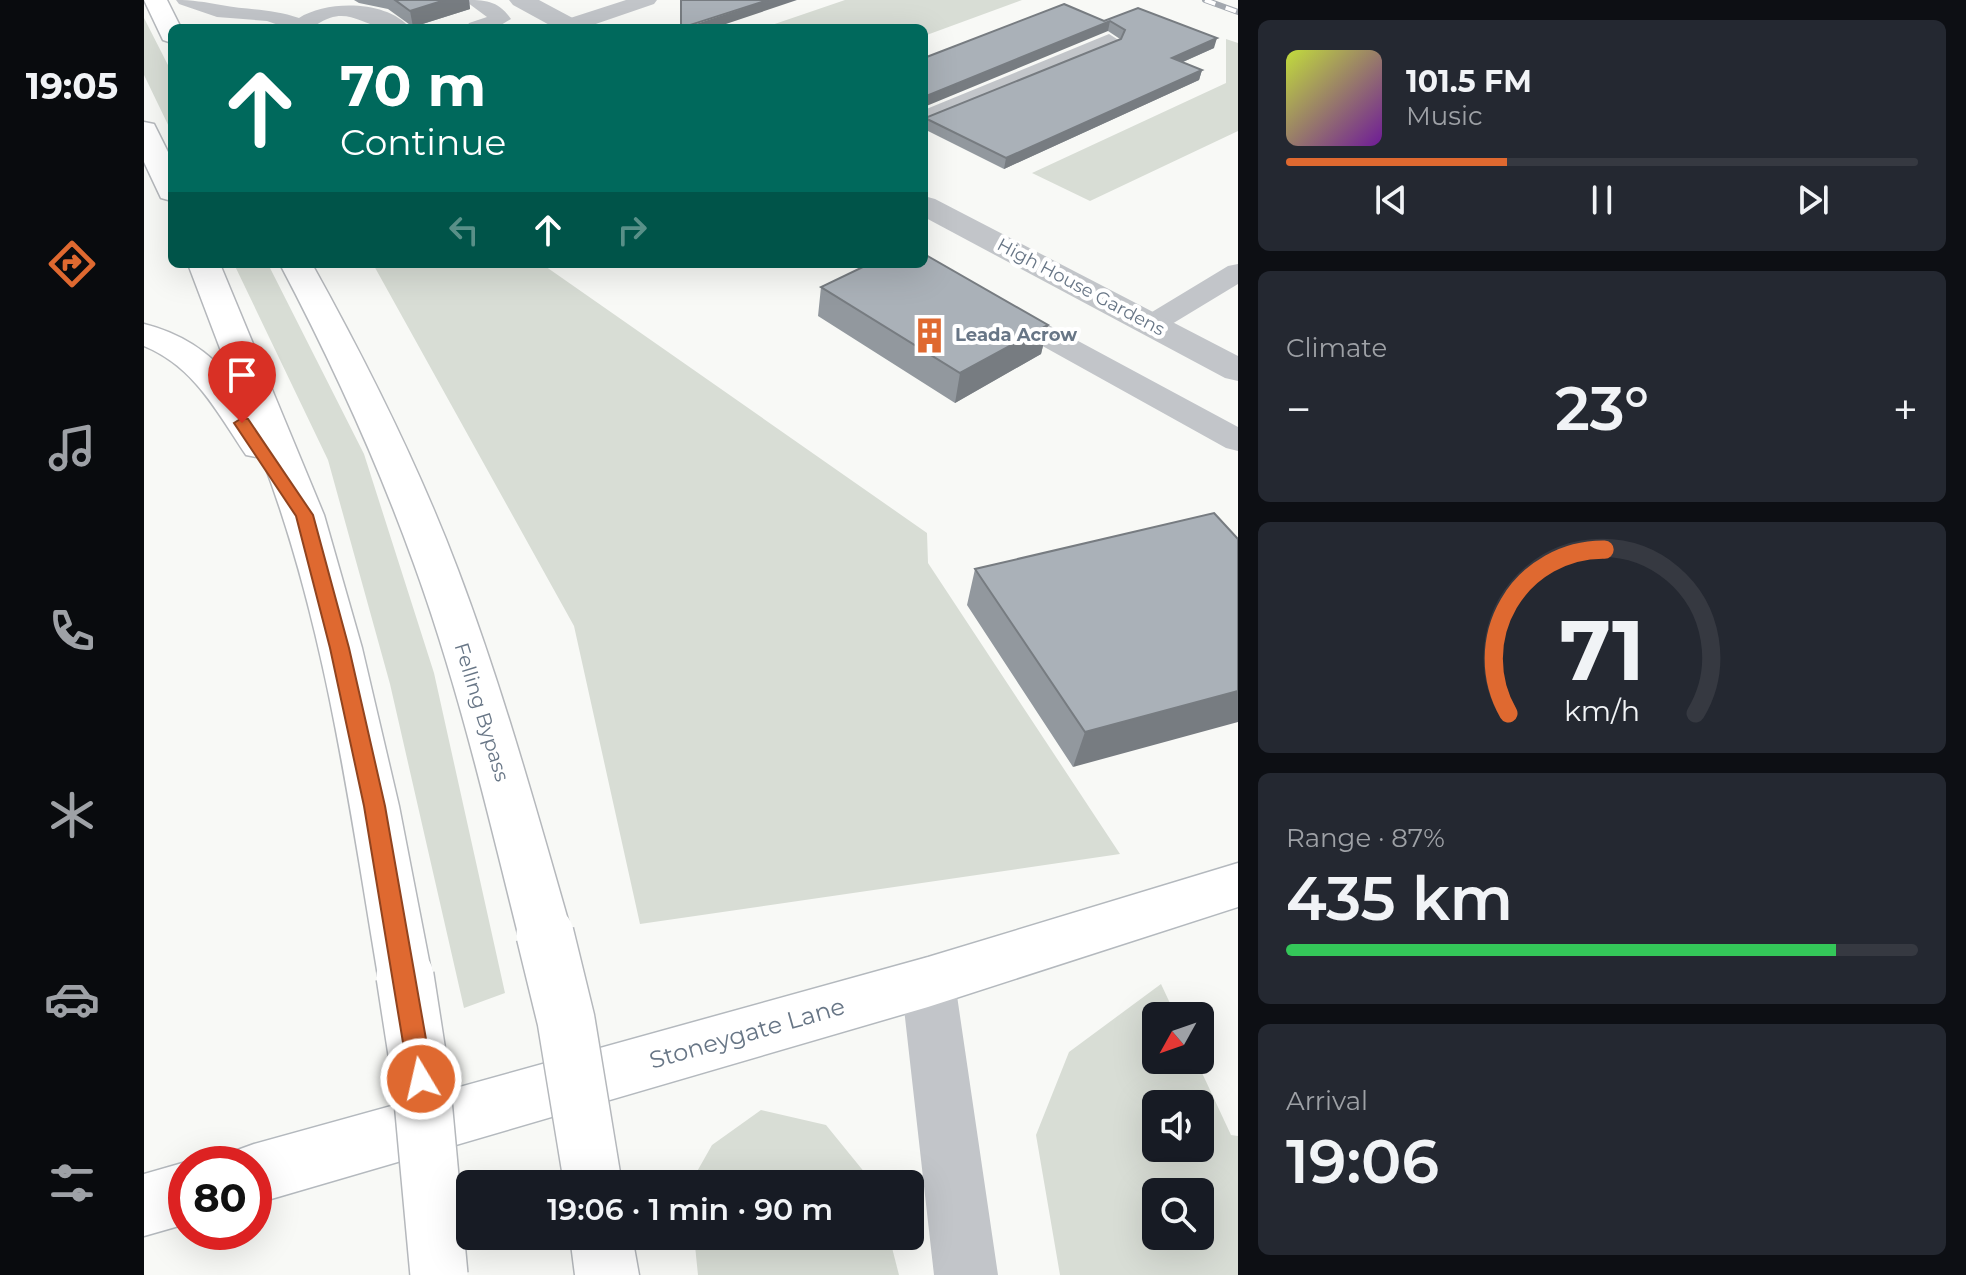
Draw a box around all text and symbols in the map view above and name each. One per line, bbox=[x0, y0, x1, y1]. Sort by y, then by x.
text: 70 m bbox=[340, 52, 486, 120]
icon: ahead bbox=[208, 56, 312, 160]
text: 101.5 FM bbox=[1406, 63, 1532, 100]
text: 19:05 bbox=[26, 64, 118, 108]
text: Music bbox=[1406, 100, 1483, 132]
text: Continue bbox=[340, 120, 506, 164]
icon: previous bbox=[1369, 178, 1413, 222]
icon: pause bbox=[1580, 178, 1624, 222]
icon: next bbox=[1791, 178, 1835, 222]
icon: left bbox=[442, 208, 486, 252]
icon: ahead bbox=[526, 208, 570, 252]
icon: right bbox=[610, 208, 654, 252]
street label: High House Gardens bbox=[993, 233, 1169, 341]
icon: directions bbox=[44, 236, 100, 292]
building icon: Leada Acrow bbox=[910, 316, 948, 354]
place label: Leada Acrow bbox=[955, 324, 1077, 346]
text: Climate bbox=[1286, 332, 1387, 364]
pin bbox=[208, 341, 276, 423]
icon: arrive bbox=[220, 353, 264, 397]
text: 23° bbox=[1555, 372, 1649, 445]
text: − bbox=[1286, 382, 1311, 436]
text: + bbox=[1893, 382, 1918, 436]
icon: music bbox=[44, 420, 100, 476]
text: 71 bbox=[1559, 598, 1645, 700]
icon: phone bbox=[44, 603, 100, 659]
street label: Felling Bypass bbox=[450, 640, 515, 784]
text: km/h bbox=[1564, 693, 1640, 728]
icon: climate bbox=[44, 787, 100, 843]
text: Range · 87% bbox=[1286, 822, 1445, 854]
text: 435 km bbox=[1286, 862, 1513, 935]
icon: car bbox=[44, 971, 100, 1027]
street label: Stoneygate Lane bbox=[646, 991, 848, 1075]
north arrow bbox=[1142, 1002, 1214, 1074]
map controls bbox=[1142, 1002, 1214, 1250]
position arrow bbox=[379, 1037, 463, 1121]
text: Arrival bbox=[1286, 1085, 1368, 1117]
button: sound bbox=[1142, 1090, 1214, 1162]
text: 19:06 bbox=[1286, 1125, 1439, 1198]
speed limit sign: 80 bbox=[168, 1146, 272, 1250]
icon: filters bbox=[44, 1155, 100, 1211]
button: search bbox=[1142, 1178, 1214, 1250]
text: 19:06 · 1 min · 90 m bbox=[547, 1191, 833, 1228]

